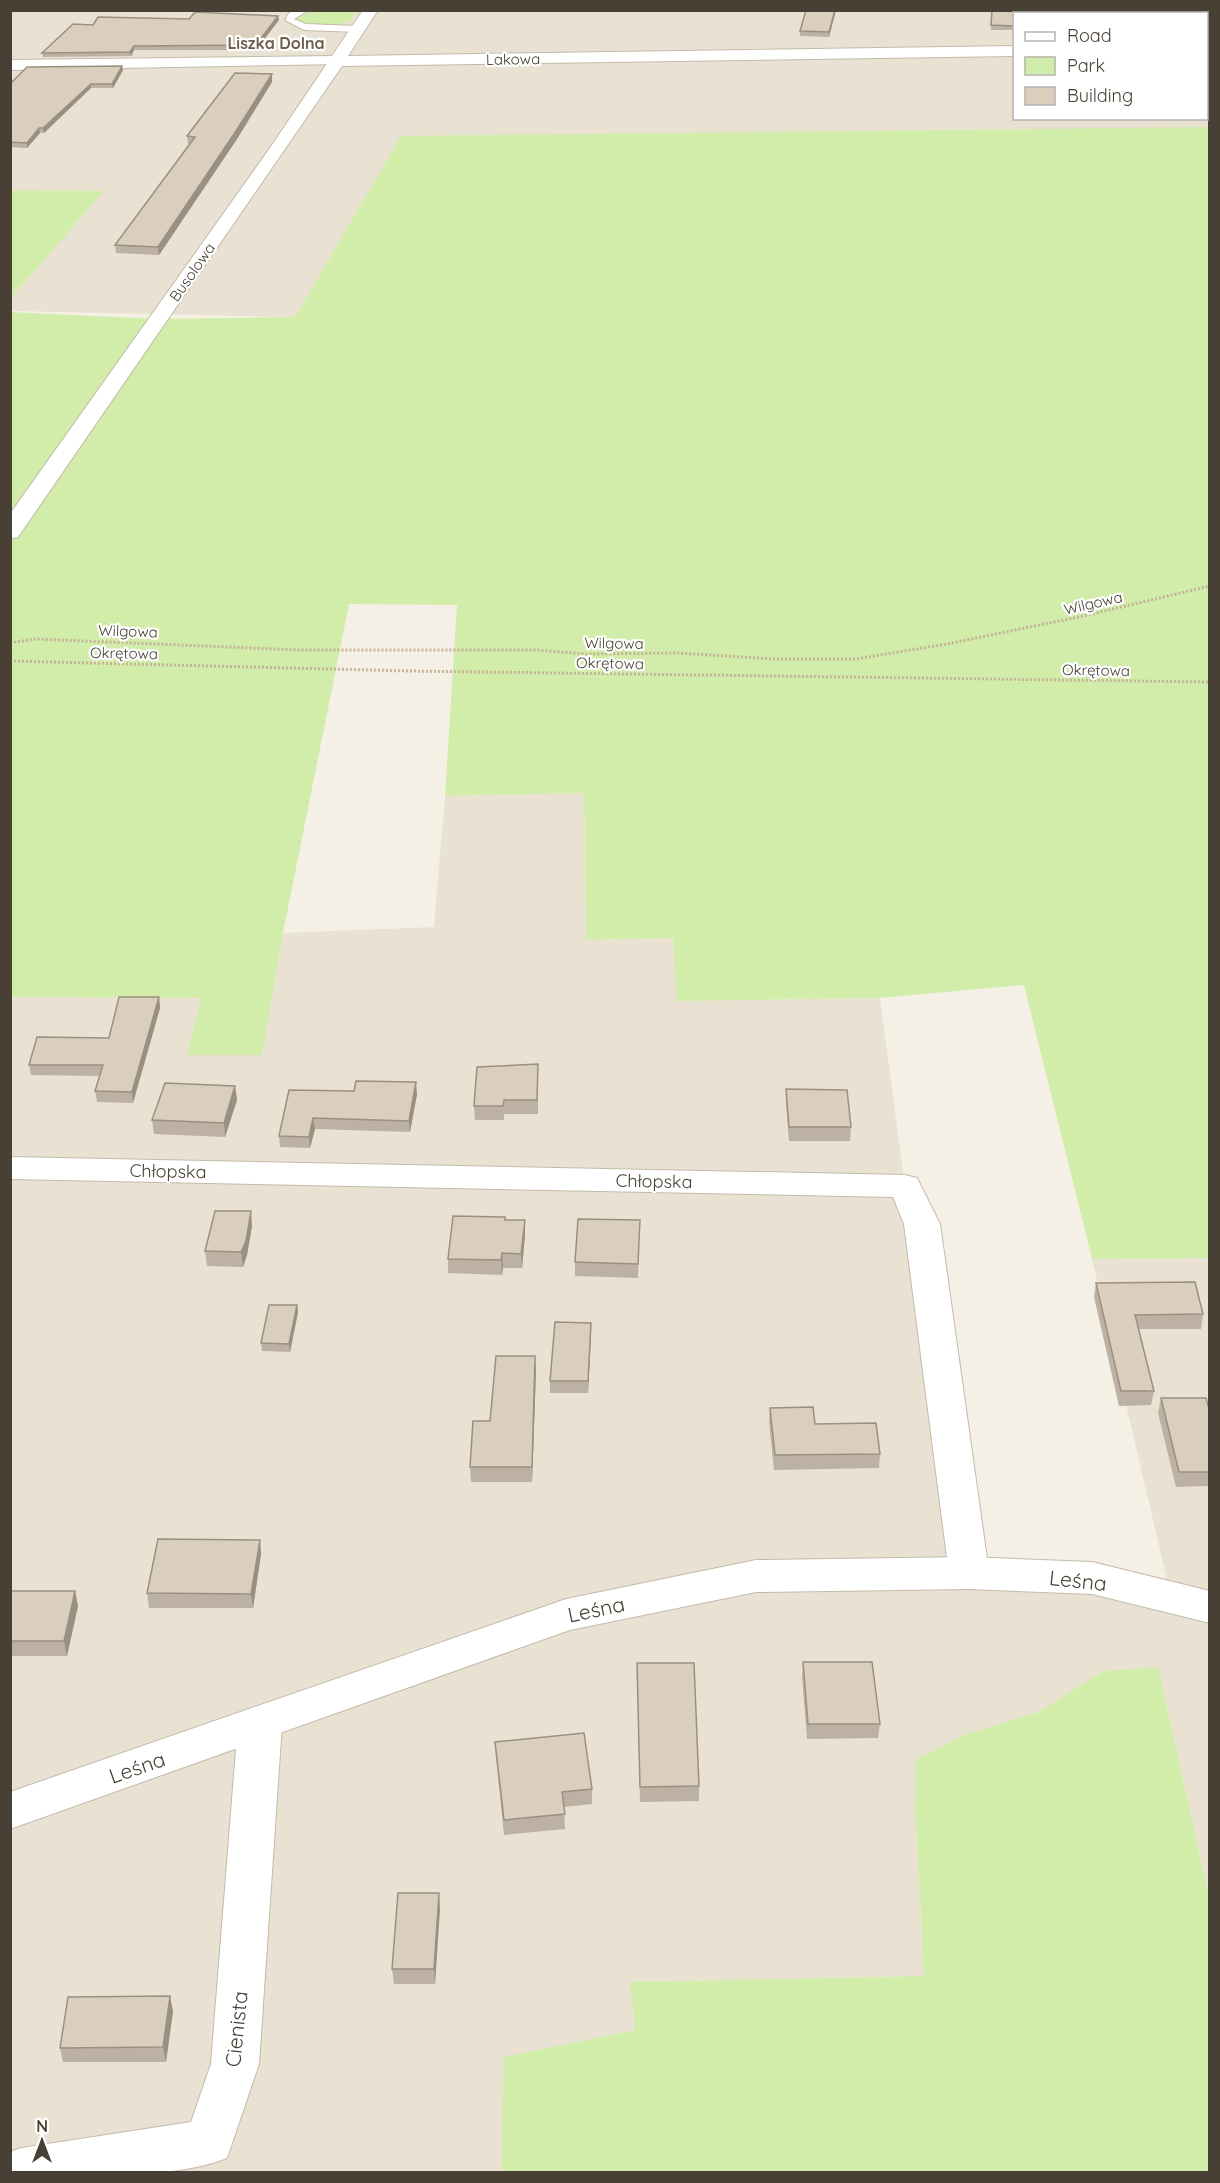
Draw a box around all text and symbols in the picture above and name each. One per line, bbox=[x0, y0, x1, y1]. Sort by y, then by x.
legend bbox=[1013, 12, 1208, 120]
text: Road bbox=[1067, 24, 1112, 47]
district label: Liszka Dolna bbox=[227, 33, 325, 53]
street label: Lakowa bbox=[486, 49, 540, 69]
text: Park bbox=[1067, 54, 1105, 77]
text: Building bbox=[1067, 84, 1133, 107]
street label: Busolowa bbox=[165, 239, 219, 305]
street label: Wilgowa bbox=[1062, 587, 1124, 619]
street label: Wilgowa bbox=[98, 620, 158, 642]
street label: Wilgowa bbox=[584, 633, 644, 653]
street label: Okrętowa bbox=[90, 643, 158, 663]
street label: Okrętowa bbox=[576, 653, 644, 673]
street label: Okrętowa bbox=[1062, 660, 1130, 680]
street label: Chłopska bbox=[129, 1159, 207, 1183]
street label: Chłopska bbox=[615, 1169, 693, 1193]
street label: Leśna bbox=[1048, 1564, 1108, 1596]
street label: Leśna bbox=[565, 1590, 627, 1628]
street label: Leśna bbox=[105, 1745, 169, 1789]
street label: Cienista bbox=[219, 1990, 253, 2068]
north arrow bbox=[12, 2111, 72, 2171]
text: N bbox=[36, 2116, 48, 2136]

